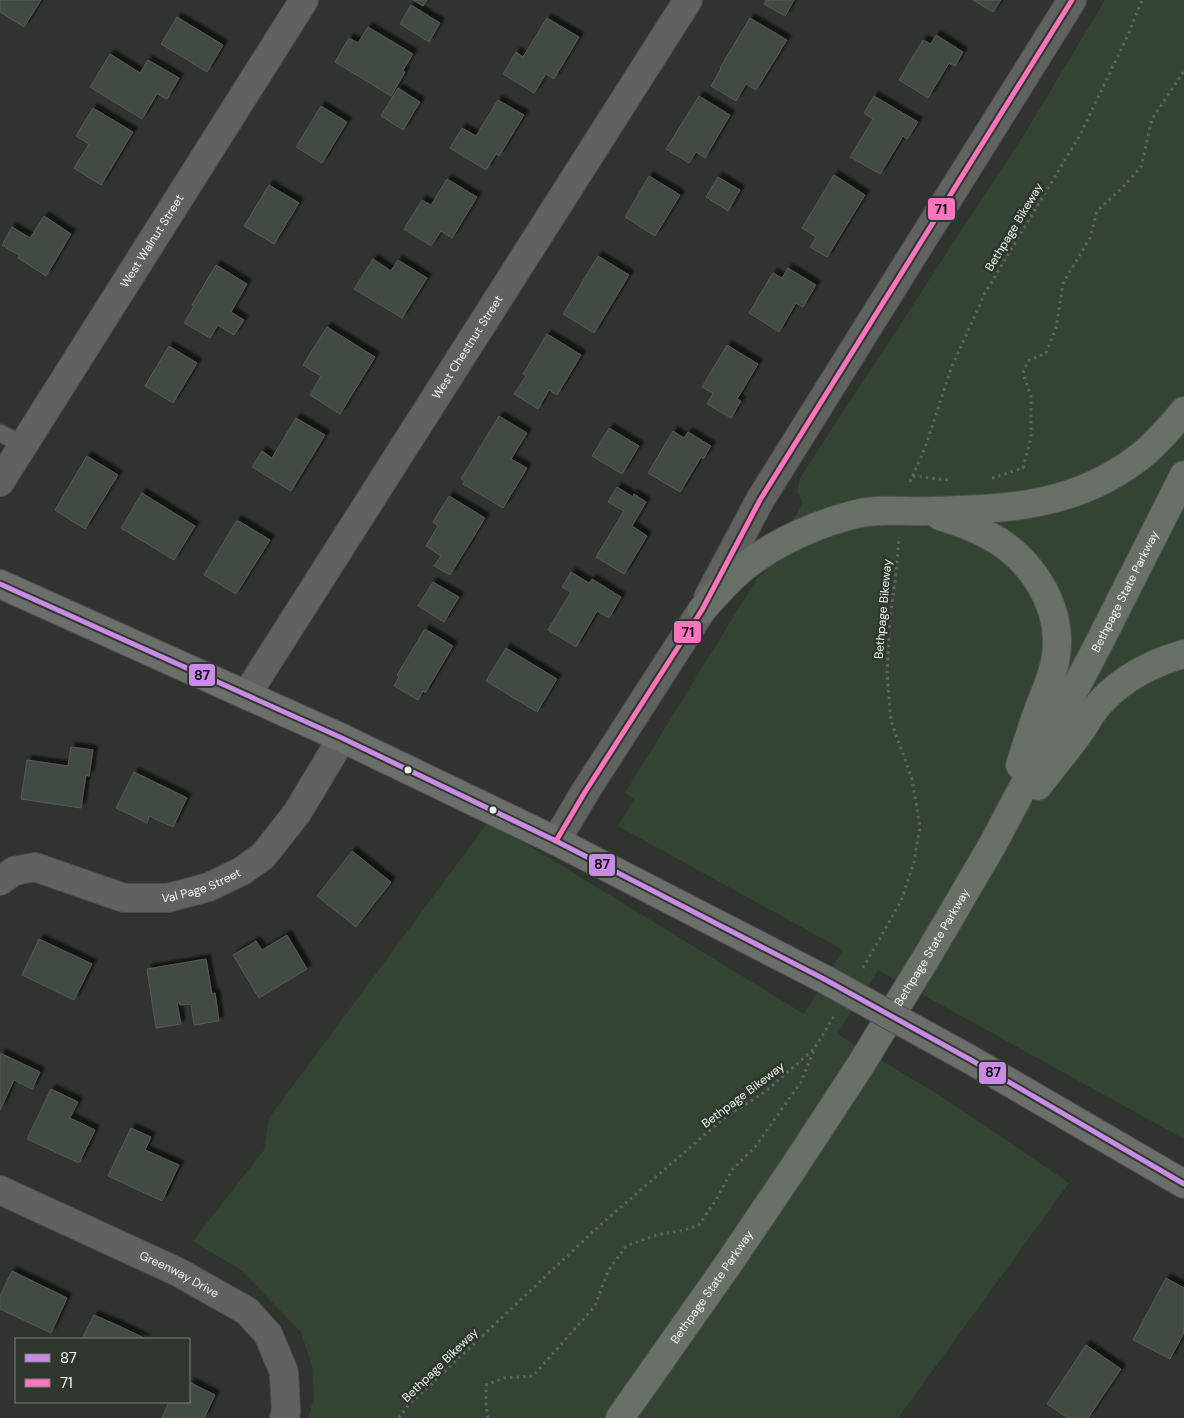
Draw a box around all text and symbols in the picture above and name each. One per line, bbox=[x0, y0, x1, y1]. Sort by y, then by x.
street label: Bethpage Bikeway bbox=[981, 180, 1047, 274]
street label: West Walnut Street bbox=[117, 191, 188, 291]
line badge: 71 bbox=[927, 197, 956, 221]
text: 71 bbox=[935, 200, 947, 218]
street label: West Chestnut Street bbox=[428, 292, 507, 402]
street label: Bethpage State Parkway bbox=[1088, 527, 1163, 655]
street label: Bethpage Bikeway bbox=[871, 558, 895, 660]
line badge: 71 bbox=[673, 620, 702, 644]
text: 71 bbox=[682, 623, 694, 641]
line badge: 87 bbox=[188, 663, 216, 687]
text: 87 bbox=[194, 666, 211, 684]
unlabelled marker bbox=[403, 765, 413, 775]
unlabelled marker bbox=[488, 805, 498, 815]
line badge: 87 bbox=[588, 853, 616, 877]
text: 87 bbox=[594, 855, 611, 873]
street label: Val Page Street bbox=[161, 865, 244, 906]
street label: Bethpage State Parkway bbox=[891, 885, 973, 1009]
street label: Bethpage Bikeway bbox=[698, 1058, 788, 1132]
line badge: 87 bbox=[978, 1061, 1007, 1085]
text: 87 bbox=[985, 1063, 1002, 1081]
street label: Bethpage State Parkway bbox=[667, 1227, 757, 1347]
street label: Greenway Drive bbox=[137, 1247, 222, 1302]
street label: Bethpage Bikeway bbox=[398, 1324, 482, 1406]
legend bbox=[15, 1338, 190, 1403]
text: 87 bbox=[60, 1348, 77, 1368]
text: 71 bbox=[60, 1373, 73, 1393]

